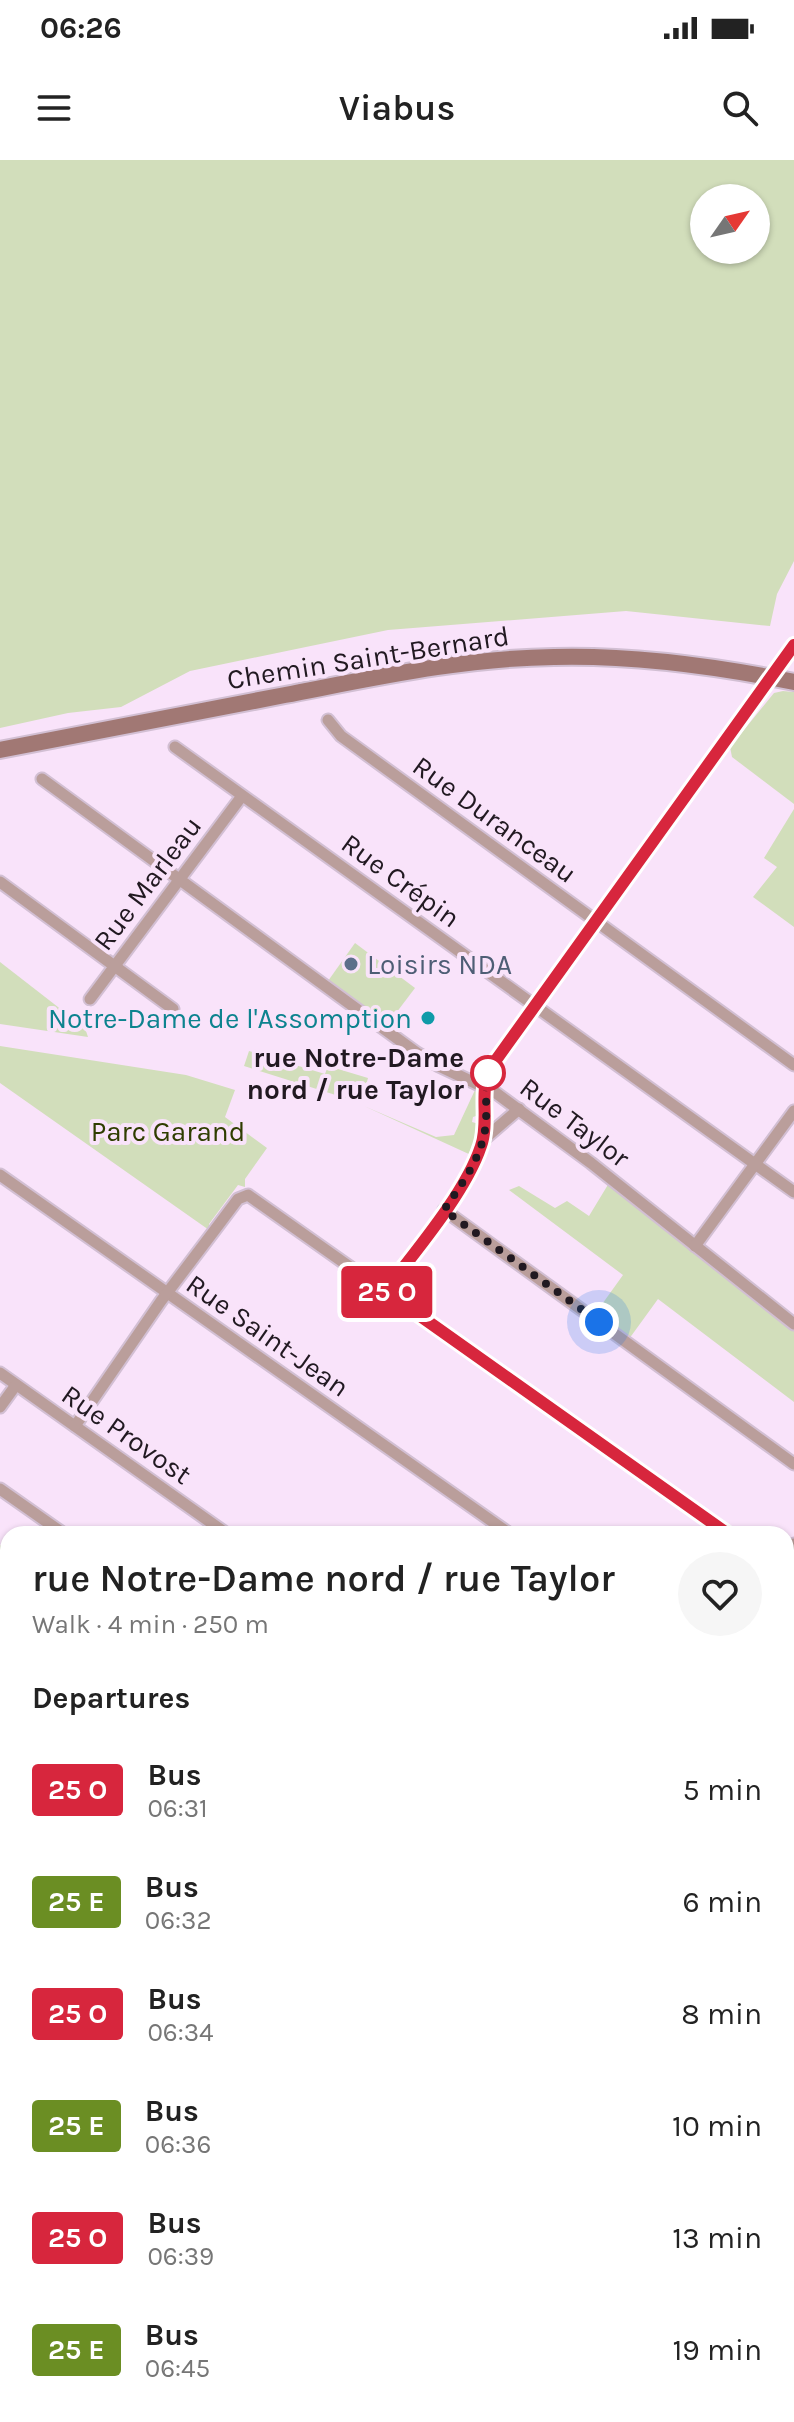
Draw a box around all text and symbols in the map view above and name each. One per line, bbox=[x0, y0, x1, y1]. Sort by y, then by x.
text: 06:26 bbox=[40, 10, 122, 46]
icon: menu bbox=[32, 86, 76, 130]
icon: search bbox=[718, 86, 762, 130]
text: Viabus bbox=[339, 87, 455, 129]
north arrow bbox=[690, 184, 770, 264]
map controls bbox=[690, 184, 770, 264]
street label: Chemin Saint-Bernard bbox=[225, 619, 512, 696]
street label: Rue Duranceau bbox=[406, 749, 583, 890]
street label: Rue Marleau bbox=[86, 810, 208, 957]
street label: Rue Crépin bbox=[335, 826, 466, 934]
place label: Loisirs NDA bbox=[367, 948, 512, 981]
marker: Loisirs NDA bbox=[342, 955, 360, 973]
place label: Notre-Dame de l'Assomption bbox=[48, 1002, 412, 1035]
marker: Notre-Dame de l'Assomption bbox=[419, 1009, 437, 1027]
place label: rue Notre-Dame nord / rue Taylor bbox=[247, 1041, 464, 1106]
marker: rue Notre-Dame nord / rue Taylor bbox=[471, 1056, 505, 1090]
street label: Rue Taylor bbox=[513, 1071, 637, 1175]
park label: Parc Garand bbox=[91, 1115, 245, 1148]
line badge: 25 O bbox=[331, 1266, 443, 1318]
street label: Rue Saint-Jean bbox=[180, 1267, 355, 1404]
text: 25 O bbox=[357, 1275, 417, 1308]
your location bbox=[579, 1302, 619, 1342]
street label: Rue Provost bbox=[56, 1378, 198, 1491]
button: heart bbox=[678, 1552, 762, 1636]
text: rue Notre-Dame nord / rue Taylor bbox=[32, 1556, 615, 1601]
text: Walk · 4 min · 250 m bbox=[32, 1609, 269, 1640]
text: Departures bbox=[32, 1680, 190, 1716]
text: Bus bbox=[147, 1757, 202, 1793]
text: 5 min bbox=[683, 1772, 762, 1808]
text: 25 O bbox=[48, 1773, 107, 1806]
text: 06:31 bbox=[147, 1793, 208, 1824]
text: Bus bbox=[145, 1869, 199, 1905]
text: 6 min bbox=[683, 1884, 762, 1920]
text: 25 E bbox=[48, 1885, 105, 1918]
text: 06:32 bbox=[145, 1905, 211, 1936]
text: Bus bbox=[147, 1981, 202, 2017]
text: 8 min bbox=[681, 1996, 762, 2032]
text: 25 O bbox=[48, 1997, 107, 2030]
text: 06:34 bbox=[147, 2017, 214, 2048]
text: Bus bbox=[145, 2093, 199, 2129]
text: 10 min bbox=[672, 2108, 762, 2144]
text: 25 E bbox=[48, 2109, 105, 2142]
text: 06:36 bbox=[145, 2129, 211, 2160]
text: Bus bbox=[147, 2205, 202, 2241]
text: 13 min bbox=[672, 2220, 762, 2256]
text: 25 O bbox=[48, 2221, 107, 2254]
text: 06:39 bbox=[147, 2241, 214, 2272]
text: Bus bbox=[145, 2317, 199, 2353]
text: 19 min bbox=[672, 2332, 762, 2368]
text: 25 E bbox=[48, 2333, 105, 2366]
text: 06:45 bbox=[145, 2353, 210, 2384]

